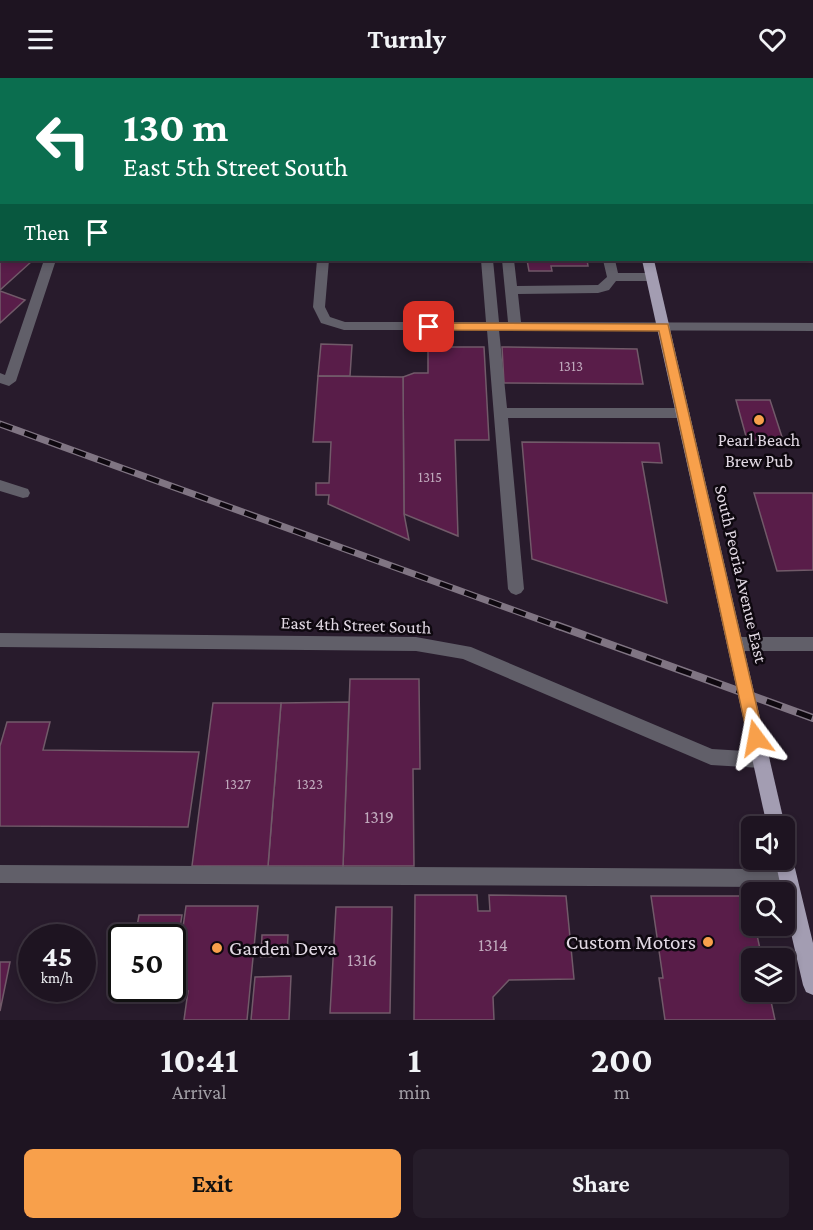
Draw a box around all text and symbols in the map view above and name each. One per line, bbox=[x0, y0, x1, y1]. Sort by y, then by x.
icon: menu bbox=[24, 23, 57, 56]
icon: heart bbox=[756, 23, 789, 56]
text: Turnly bbox=[367, 24, 446, 54]
icon: left bbox=[24, 102, 102, 180]
text: 130 m bbox=[123, 103, 228, 150]
text: East 5th Street South bbox=[123, 152, 348, 182]
icon: arrive bbox=[81, 216, 114, 249]
text: Then bbox=[24, 220, 69, 245]
pin bbox=[403, 301, 454, 352]
icon: arrive bbox=[412, 310, 445, 343]
house number: 1313 bbox=[559, 358, 583, 374]
marker: Pearl Beach Brew Pub bbox=[752, 413, 766, 427]
place label: Pearl Beach Brew Pub bbox=[718, 430, 801, 471]
house number: 1315 bbox=[418, 469, 442, 485]
street label: South Peoria Avenue East bbox=[711, 483, 771, 666]
street label: East 4th Street South bbox=[280, 612, 432, 638]
position arrow bbox=[724, 706, 788, 770]
house number: 1327 bbox=[225, 776, 251, 792]
house number: 1323 bbox=[297, 776, 323, 792]
house number: 1319 bbox=[364, 807, 394, 827]
map controls bbox=[741, 816, 795, 1002]
button: sound bbox=[741, 816, 795, 870]
button: search bbox=[741, 882, 795, 936]
speed limit sign: 50 bbox=[108, 924, 186, 1002]
place label: Custom Motors bbox=[566, 930, 696, 954]
house number: 1314 bbox=[478, 935, 508, 955]
marker: Custom Motors bbox=[701, 935, 715, 949]
place label: Garden Deva bbox=[229, 936, 337, 960]
text: 45 bbox=[42, 939, 72, 972]
marker: Garden Deva bbox=[210, 941, 224, 955]
button: layers bbox=[741, 948, 795, 1002]
house number: 1316 bbox=[347, 950, 377, 970]
text: km/h bbox=[41, 970, 73, 986]
text: 10:41 bbox=[160, 1040, 238, 1080]
text: 1 bbox=[408, 1040, 421, 1080]
text: 200 bbox=[591, 1040, 653, 1080]
text: Arrival bbox=[172, 1081, 226, 1103]
text: min bbox=[399, 1081, 431, 1103]
text: m bbox=[614, 1081, 630, 1103]
button: Exit bbox=[24, 1149, 401, 1218]
button: Share bbox=[413, 1149, 789, 1218]

